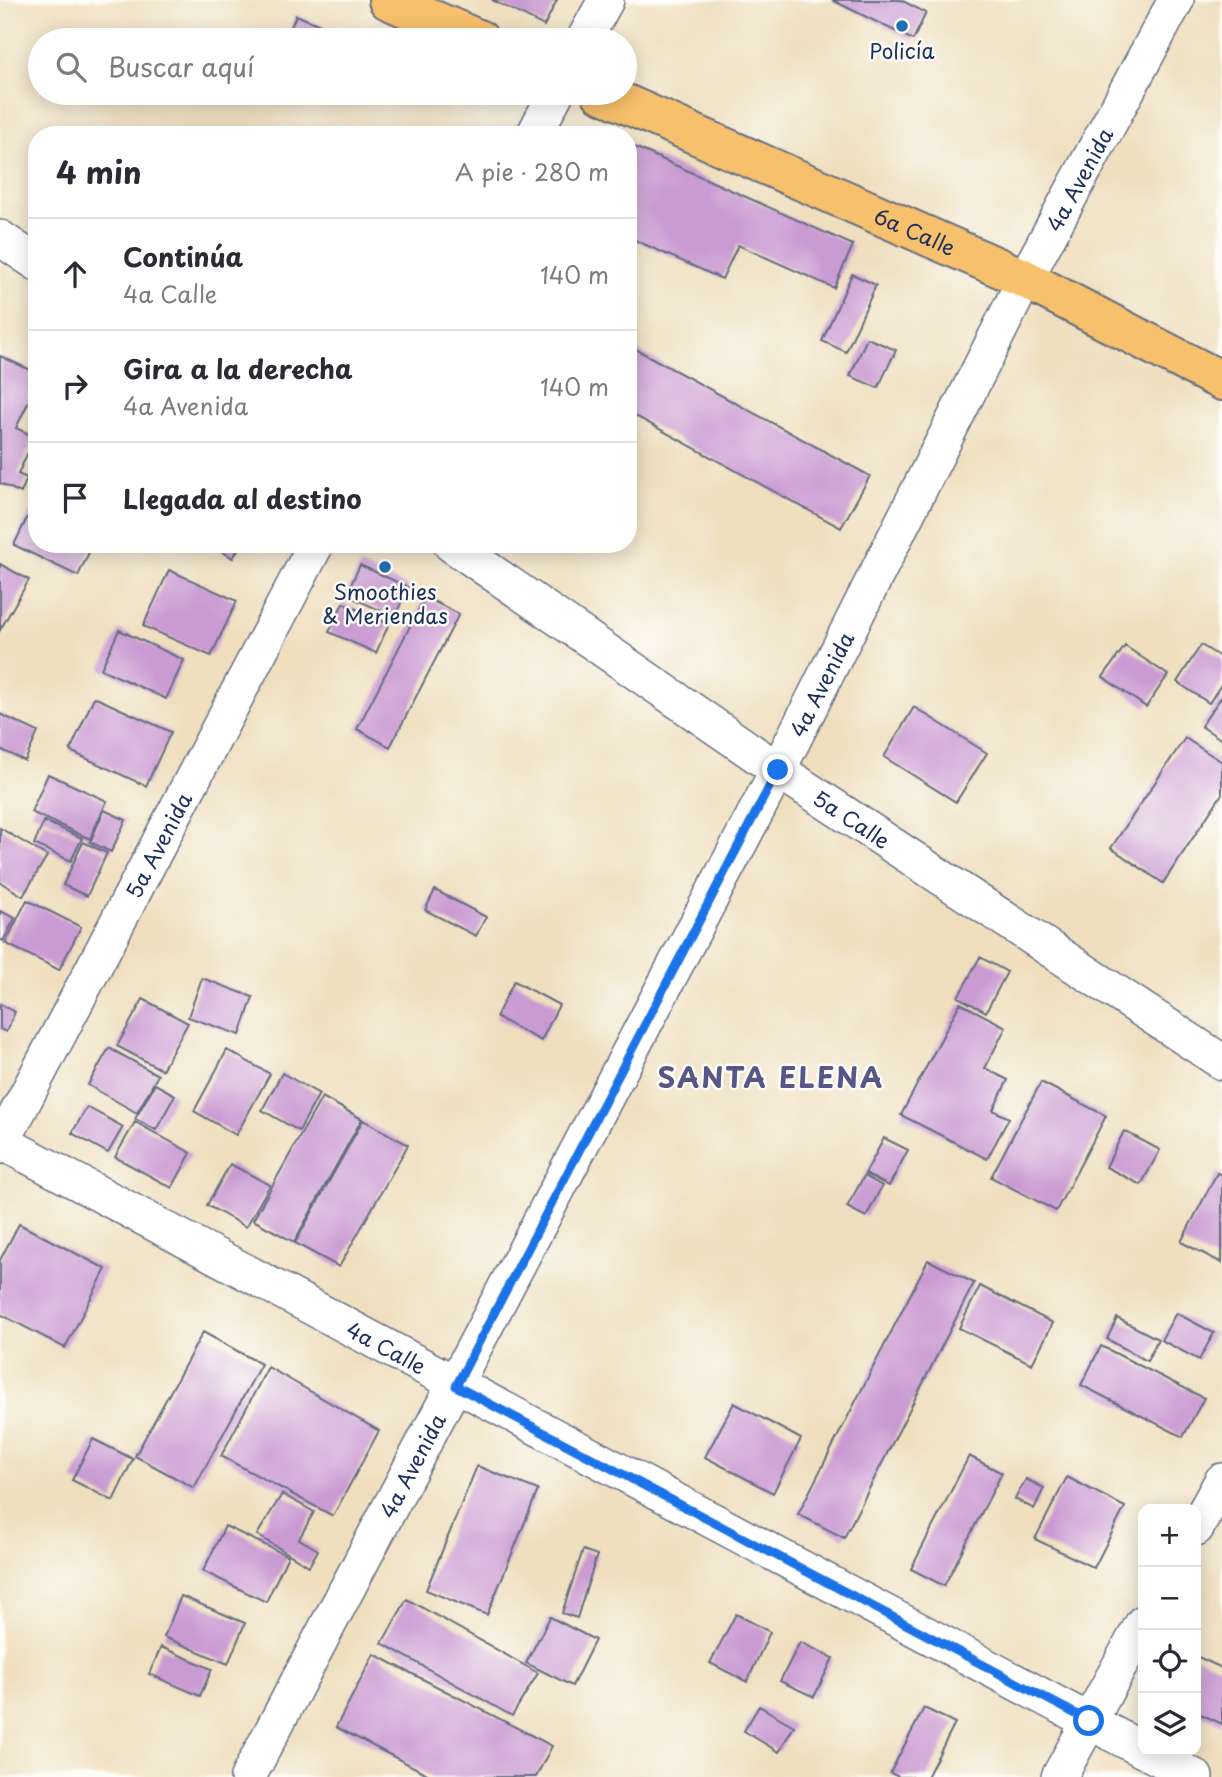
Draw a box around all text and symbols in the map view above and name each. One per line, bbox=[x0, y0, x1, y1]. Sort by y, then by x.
marker: Policía bbox=[894, 18, 910, 34]
search box bbox=[28, 28, 637, 105]
place label: Policía bbox=[869, 34, 935, 66]
text: Buscar aquí bbox=[108, 47, 254, 86]
icon: search bbox=[52, 48, 90, 86]
street label: 4a Avenida bbox=[1038, 121, 1121, 237]
text: 4 min bbox=[56, 149, 142, 194]
text: A pie · 280 m bbox=[455, 154, 609, 189]
street label: 6a Calle bbox=[869, 199, 961, 263]
text: Continúa bbox=[123, 237, 243, 276]
icon: ahead bbox=[56, 255, 94, 293]
text: 140 m bbox=[540, 257, 609, 292]
text: 4a Calle bbox=[123, 276, 217, 311]
text: Gira a la derecha bbox=[123, 349, 353, 388]
icon: right bbox=[56, 367, 94, 405]
text: 140 m bbox=[540, 369, 609, 404]
text: 4a Avenida bbox=[123, 388, 248, 423]
icon: arrive bbox=[56, 479, 94, 517]
text: Llegada al destino bbox=[123, 479, 362, 518]
marker: Smoothies & Meriendas bbox=[377, 559, 393, 575]
place label: Smoothies & Meriendas bbox=[322, 575, 448, 631]
street label: 4a Avenida bbox=[781, 625, 862, 742]
route end bbox=[762, 754, 793, 785]
street label: 5a Calle bbox=[807, 782, 897, 856]
street label: 5a Avenida bbox=[117, 786, 199, 903]
district label: SANTA ELENA bbox=[658, 1055, 884, 1098]
street label: 4a Calle bbox=[341, 1313, 432, 1381]
street label: 4a Avenida bbox=[371, 1407, 453, 1524]
map controls bbox=[1138, 1504, 1201, 1756]
button: + bbox=[1138, 1504, 1201, 1567]
button: − bbox=[1138, 1567, 1201, 1630]
button: locate bbox=[1138, 1630, 1201, 1693]
button: layers bbox=[1138, 1693, 1201, 1756]
route start bbox=[1073, 1705, 1104, 1736]

